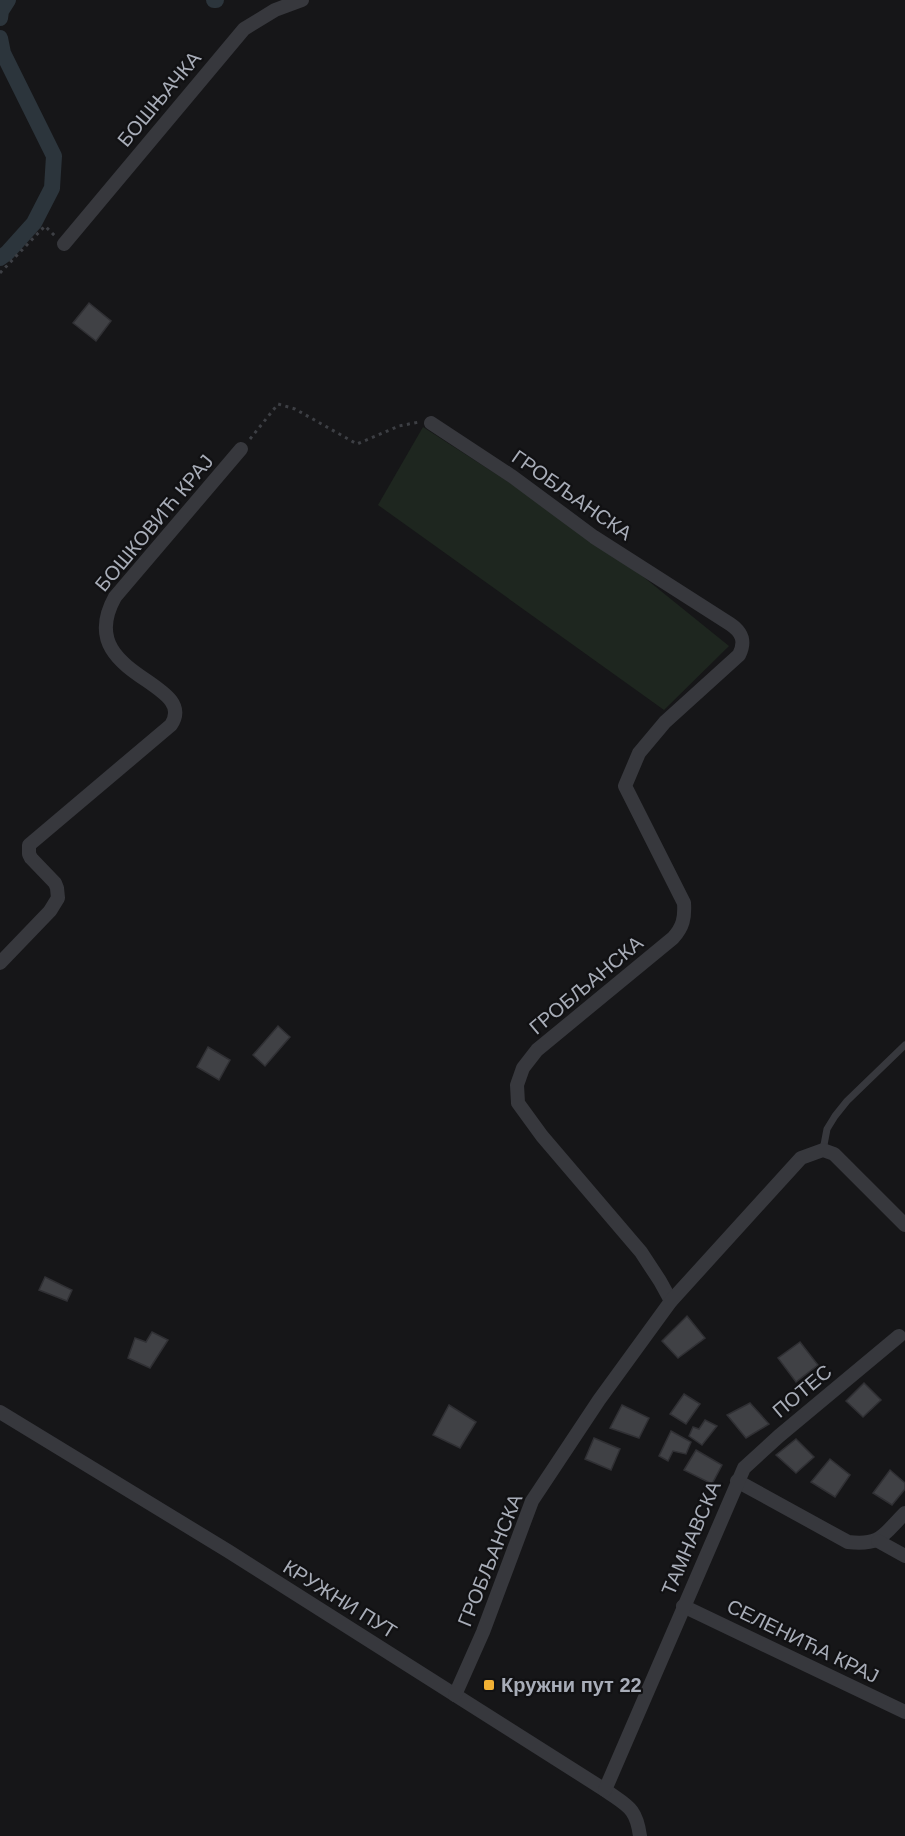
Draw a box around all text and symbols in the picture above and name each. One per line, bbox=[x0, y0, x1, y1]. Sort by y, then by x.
street label: БОШЊАЧКА bbox=[113, 47, 205, 151]
street label: ГРОБЉАНСКА bbox=[508, 446, 637, 545]
street label: БОШКОВИЋ КРАЈ bbox=[91, 450, 217, 596]
street label: ГРОБЉАНСКА bbox=[525, 931, 647, 1039]
street label: ПОТЕС bbox=[768, 1360, 836, 1422]
street label: ТАМНАВСКА bbox=[657, 1477, 725, 1598]
street label: ГРОБЉАНСКА bbox=[453, 1490, 527, 1629]
street label: КРУЖНИ ПУТ bbox=[279, 1555, 401, 1643]
street label: СЕЛЕНИЋА КРАЈ bbox=[724, 1595, 882, 1687]
place label: Кружни пут 22 bbox=[501, 1674, 642, 1696]
marker: Кружни пут 22 bbox=[482, 1678, 496, 1692]

